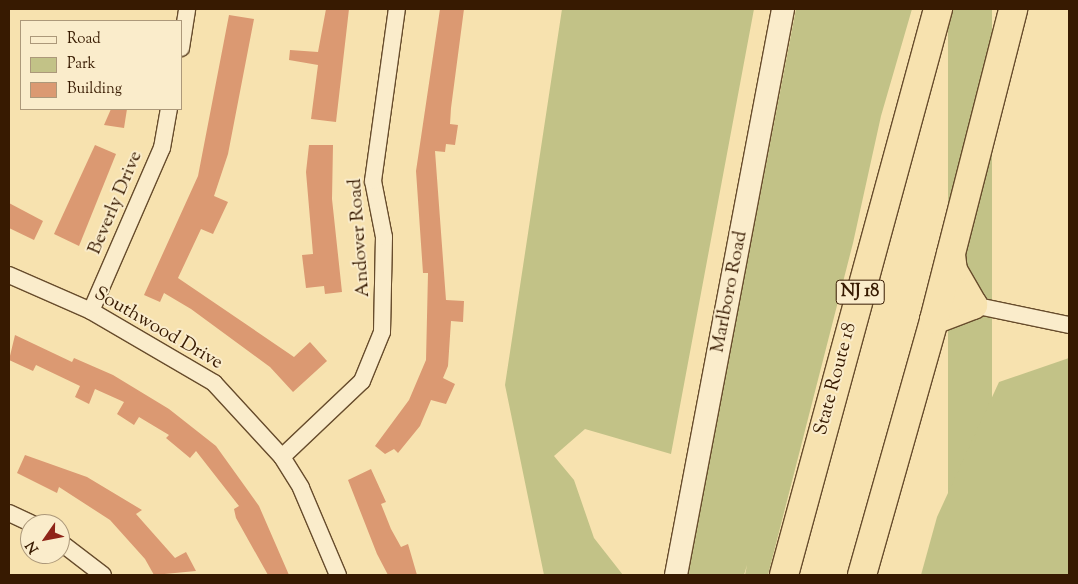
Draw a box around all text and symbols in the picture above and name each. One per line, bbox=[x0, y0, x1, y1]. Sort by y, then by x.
legend bbox=[20, 20, 182, 110]
text: Road bbox=[67, 29, 101, 50]
text: Park bbox=[67, 54, 96, 75]
text: Building bbox=[67, 79, 122, 100]
street label: Beverly Drive bbox=[84, 148, 148, 258]
street label: Andover Road bbox=[344, 178, 376, 298]
street label: Marlboro Road bbox=[707, 229, 753, 355]
road number: NJ 18 bbox=[835, 276, 885, 308]
street label: Southwood Drive bbox=[89, 283, 227, 375]
street label: State Route 18 bbox=[810, 320, 862, 438]
north arrow bbox=[20, 514, 70, 564]
text: N bbox=[22, 536, 45, 557]

